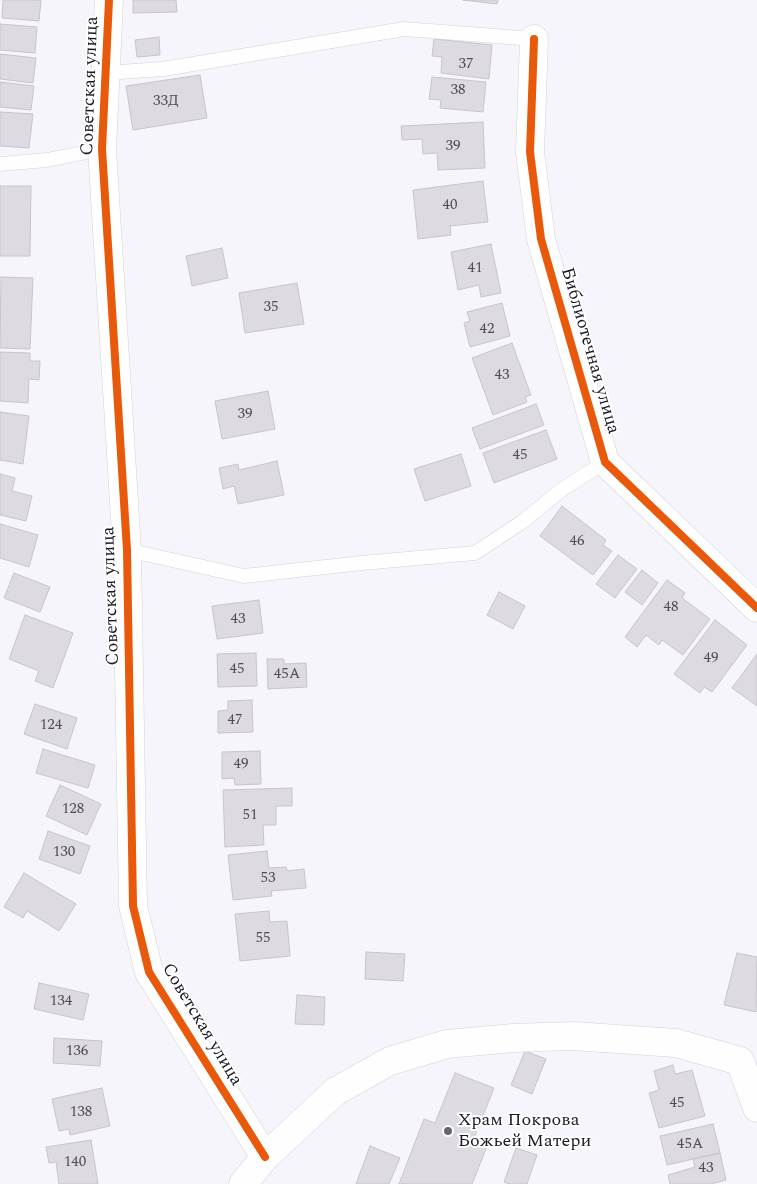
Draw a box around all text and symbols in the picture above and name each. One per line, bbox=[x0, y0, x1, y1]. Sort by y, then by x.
street label: Советская улица bbox=[78, 16, 104, 156]
house number: 37 bbox=[459, 56, 473, 74]
house number: 38 bbox=[451, 82, 465, 100]
house number: 33Д bbox=[153, 93, 179, 111]
house number: 39 bbox=[446, 138, 460, 156]
house number: 40 bbox=[443, 197, 457, 215]
house number: 41 bbox=[468, 260, 482, 278]
street label: Библиотечная улица bbox=[555, 265, 623, 437]
house number: 35 bbox=[264, 299, 278, 317]
house number: 42 bbox=[480, 321, 494, 339]
house number: 43 bbox=[495, 367, 509, 385]
house number: 39 bbox=[238, 406, 252, 424]
house number: 45 bbox=[513, 447, 527, 465]
street label: Советская улица bbox=[99, 526, 125, 666]
house number: 46 bbox=[570, 533, 584, 551]
house number: 48 bbox=[664, 599, 678, 617]
house number: 43 bbox=[231, 611, 245, 629]
house number: 49 bbox=[704, 650, 718, 668]
house number: 45 bbox=[230, 661, 244, 679]
house number: 45А bbox=[274, 666, 300, 684]
house number: 47 bbox=[228, 712, 242, 730]
house number: 124 bbox=[40, 717, 62, 735]
house number: 49 bbox=[234, 756, 248, 774]
house number: 128 bbox=[62, 801, 84, 819]
house number: 51 bbox=[243, 807, 257, 825]
house number: 130 bbox=[53, 844, 75, 862]
house number: 53 bbox=[261, 870, 275, 888]
house number: 55 bbox=[256, 930, 270, 948]
street label: Советская улица bbox=[156, 960, 246, 1090]
house number: 134 bbox=[50, 993, 72, 1011]
house number: 136 bbox=[66, 1043, 88, 1061]
house number: 45 bbox=[670, 1095, 684, 1113]
house number: 138 bbox=[70, 1104, 92, 1122]
place label: Храм Покрова Божьей Матери bbox=[458, 1110, 591, 1152]
marker: Храм Покрова Божьей Матери bbox=[442, 1125, 454, 1137]
house number: 45А bbox=[677, 1136, 703, 1154]
house number: 140 bbox=[64, 1154, 86, 1172]
house number: 43 bbox=[699, 1160, 713, 1178]

